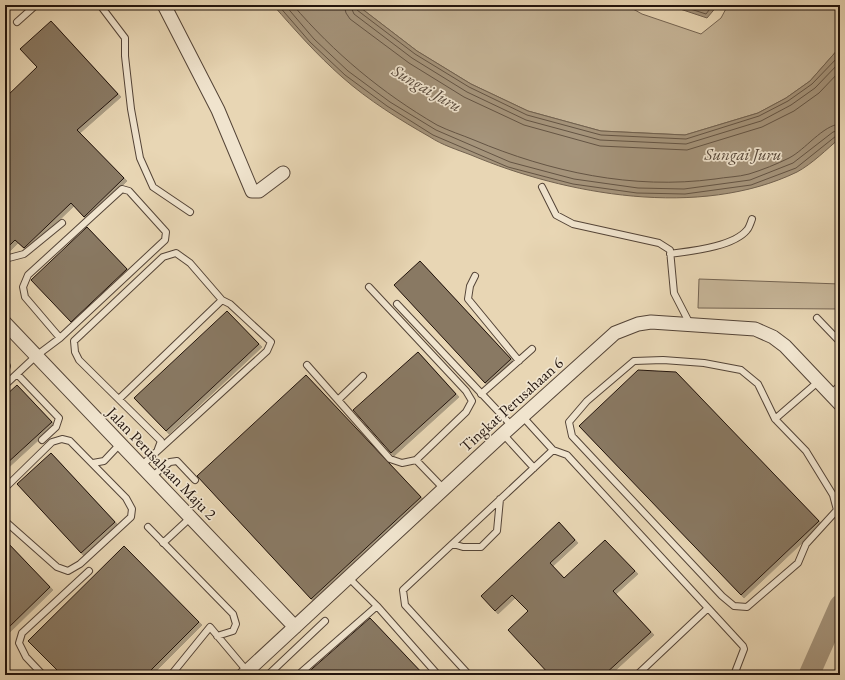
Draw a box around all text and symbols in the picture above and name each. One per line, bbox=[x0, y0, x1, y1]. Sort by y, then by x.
water label: Sungai Juru bbox=[387, 59, 466, 117]
water label: Sungai Juru bbox=[704, 143, 781, 165]
street label: Tingkat Perusahaan 6 bbox=[455, 352, 568, 456]
street label: Jalan Perusahaan Maju 2 bbox=[101, 401, 221, 525]

